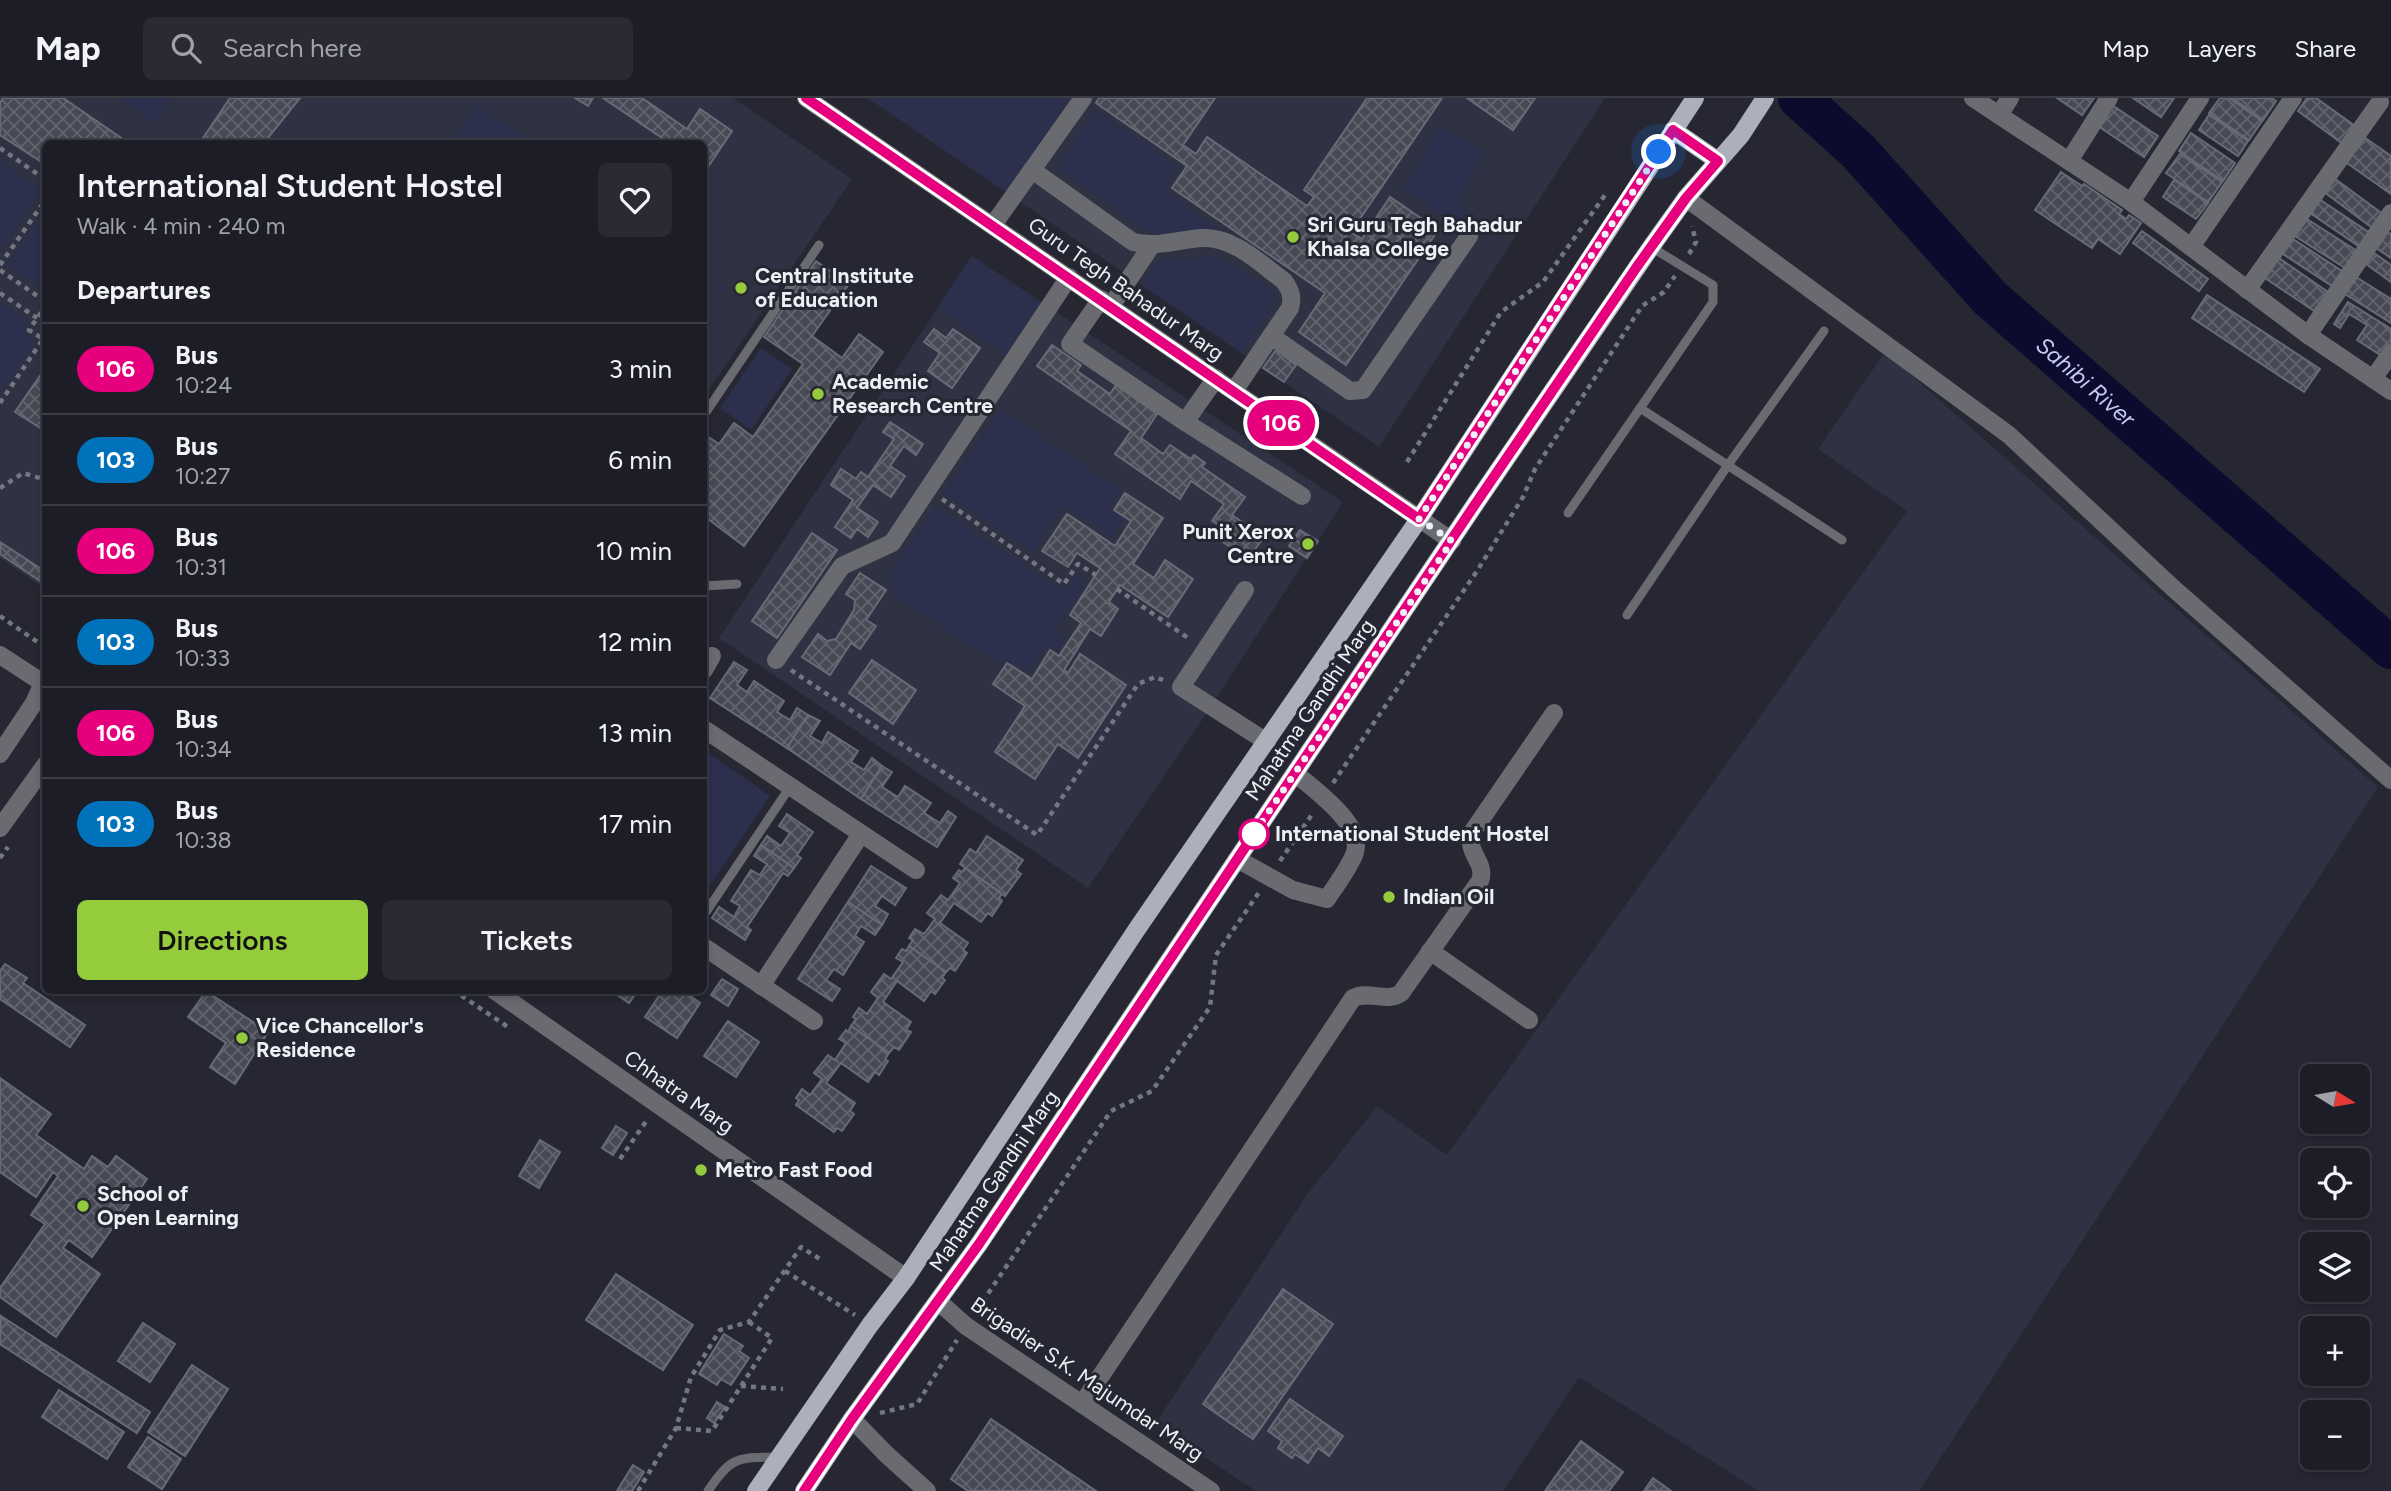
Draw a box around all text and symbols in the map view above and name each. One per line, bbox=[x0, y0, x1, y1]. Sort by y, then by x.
search box bbox=[143, 17, 633, 80]
text: Map bbox=[35, 29, 101, 68]
icon: search bbox=[167, 29, 205, 67]
text: Search here bbox=[223, 32, 362, 64]
text: Map bbox=[2102, 34, 2149, 63]
text: Layers bbox=[2187, 34, 2256, 63]
text: Share bbox=[2294, 34, 2356, 63]
your location bbox=[1641, 134, 1676, 169]
button: heart bbox=[598, 163, 672, 237]
text: International Student Hostel bbox=[77, 166, 503, 205]
text: Walk · 4 min · 240 m bbox=[77, 212, 285, 240]
street label: Guru Tegh Bahadur Marg bbox=[1024, 212, 1229, 366]
place label: Sri Guru Tegh Bahadur Khalsa College bbox=[1307, 212, 1522, 261]
marker: Sri Guru Tegh Bahadur Khalsa College bbox=[1285, 229, 1301, 245]
place label: Central Institute of Education bbox=[755, 263, 914, 312]
text: Departures bbox=[77, 274, 211, 306]
marker: Central Institute of Education bbox=[733, 280, 749, 296]
water label: Sahibi River bbox=[2030, 331, 2142, 433]
text: Bus bbox=[175, 339, 218, 371]
text: 3 min bbox=[609, 353, 672, 385]
text: 106 bbox=[96, 354, 135, 383]
place label: Academic Research Centre bbox=[832, 369, 993, 418]
text: 10:24 bbox=[175, 371, 232, 399]
marker: Academic Research Centre bbox=[810, 386, 826, 402]
line badge: 106 bbox=[1241, 400, 1321, 446]
text: 106 bbox=[1261, 408, 1301, 437]
text: Bus bbox=[175, 430, 218, 462]
text: 6 min bbox=[608, 444, 672, 476]
text: 103 bbox=[96, 445, 135, 474]
text: 10:27 bbox=[175, 462, 230, 490]
place label: Punit Xerox Centre bbox=[1182, 519, 1295, 568]
text: Bus bbox=[175, 521, 218, 553]
text: 10 min bbox=[596, 535, 672, 567]
text: 106 bbox=[96, 536, 135, 565]
marker: Punit Xerox Centre bbox=[1300, 536, 1316, 552]
text: 10:31 bbox=[175, 553, 227, 581]
text: Bus bbox=[175, 612, 218, 644]
street label: Mahatma Gandhi Marg bbox=[1240, 614, 1379, 805]
text: 12 min bbox=[598, 626, 672, 658]
text: 103 bbox=[96, 627, 135, 656]
text: 10:33 bbox=[175, 644, 230, 672]
text: Bus bbox=[175, 703, 218, 735]
text: 13 min bbox=[598, 717, 672, 749]
text: 106 bbox=[96, 718, 135, 747]
text: 10:34 bbox=[175, 735, 232, 763]
text: Bus bbox=[175, 794, 218, 826]
text: 17 min bbox=[598, 808, 672, 840]
text: 103 bbox=[96, 809, 135, 838]
marker: International Student Hostel bbox=[1239, 819, 1269, 849]
place label: International Student Hostel bbox=[1275, 821, 1549, 846]
text: 10:38 bbox=[175, 826, 232, 854]
place label: Indian Oil bbox=[1403, 884, 1494, 909]
marker: Indian Oil bbox=[1381, 889, 1397, 905]
button: Directions bbox=[77, 900, 368, 980]
button: Tickets bbox=[382, 900, 672, 980]
place label: Vice Chancellor's Residence bbox=[256, 1013, 424, 1062]
marker: Vice Chancellor's Residence bbox=[234, 1030, 250, 1046]
street label: Chhatra Marg bbox=[620, 1045, 739, 1139]
north arrow bbox=[2300, 1064, 2370, 1134]
map controls bbox=[2300, 1064, 2370, 1470]
street label: Mahatma Gandhi Marg bbox=[924, 1085, 1063, 1276]
button: locate bbox=[2300, 1148, 2370, 1218]
place label: Metro Fast Food bbox=[715, 1157, 872, 1182]
marker: Metro Fast Food bbox=[693, 1162, 709, 1178]
place label: School of Open Learning bbox=[97, 1181, 239, 1230]
marker: School of Open Learning bbox=[75, 1198, 91, 1214]
button: layers bbox=[2300, 1232, 2370, 1302]
street label: Brigadier S.K. Majumdar Marg bbox=[966, 1291, 1208, 1466]
button: + bbox=[2300, 1316, 2370, 1386]
button: − bbox=[2300, 1400, 2370, 1470]

